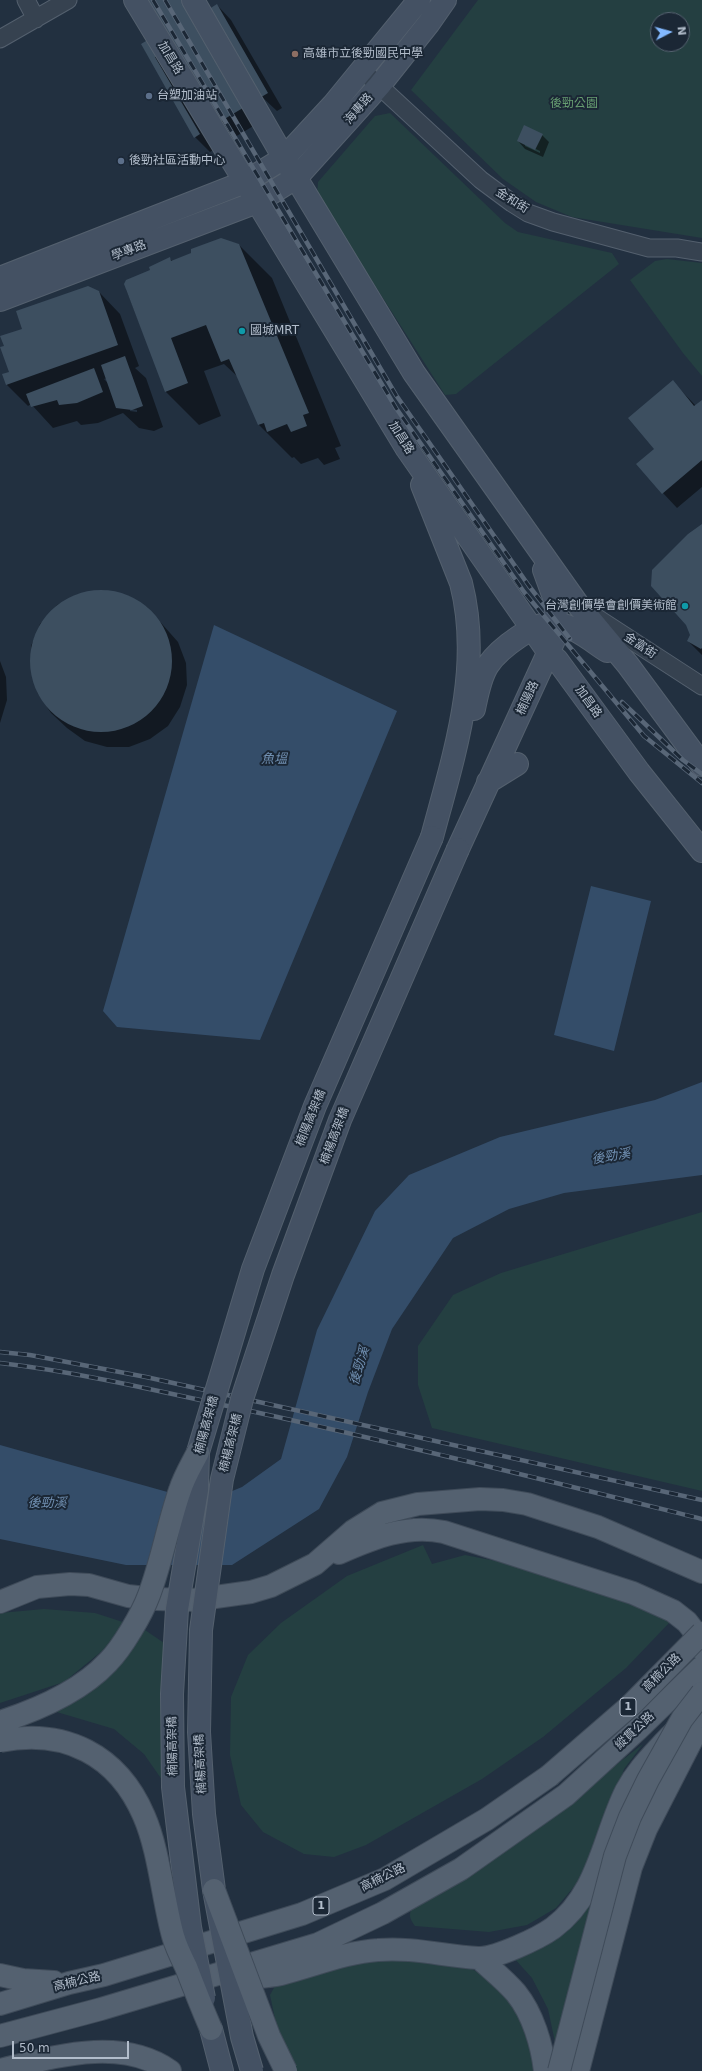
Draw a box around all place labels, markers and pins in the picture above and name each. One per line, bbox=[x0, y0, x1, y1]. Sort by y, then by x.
place label: 高雄市立後勁國民中學 bbox=[303, 47, 423, 61]
marker: 高雄市立後勁國民中學 bbox=[290, 49, 300, 59]
place label: 台塑加油站 bbox=[157, 89, 217, 103]
marker: 台塑加油站 bbox=[144, 91, 154, 101]
place label: 後勁社區活動中心 bbox=[129, 154, 225, 168]
marker: 後勁社區活動中心 bbox=[116, 156, 126, 166]
place label: 國城MRT bbox=[250, 324, 299, 338]
marker: 國城MRT bbox=[237, 326, 247, 336]
place label: 台灣創價學會創價美術館 bbox=[545, 599, 677, 613]
marker: 台灣創價學會創價美術館 bbox=[680, 601, 690, 611]

